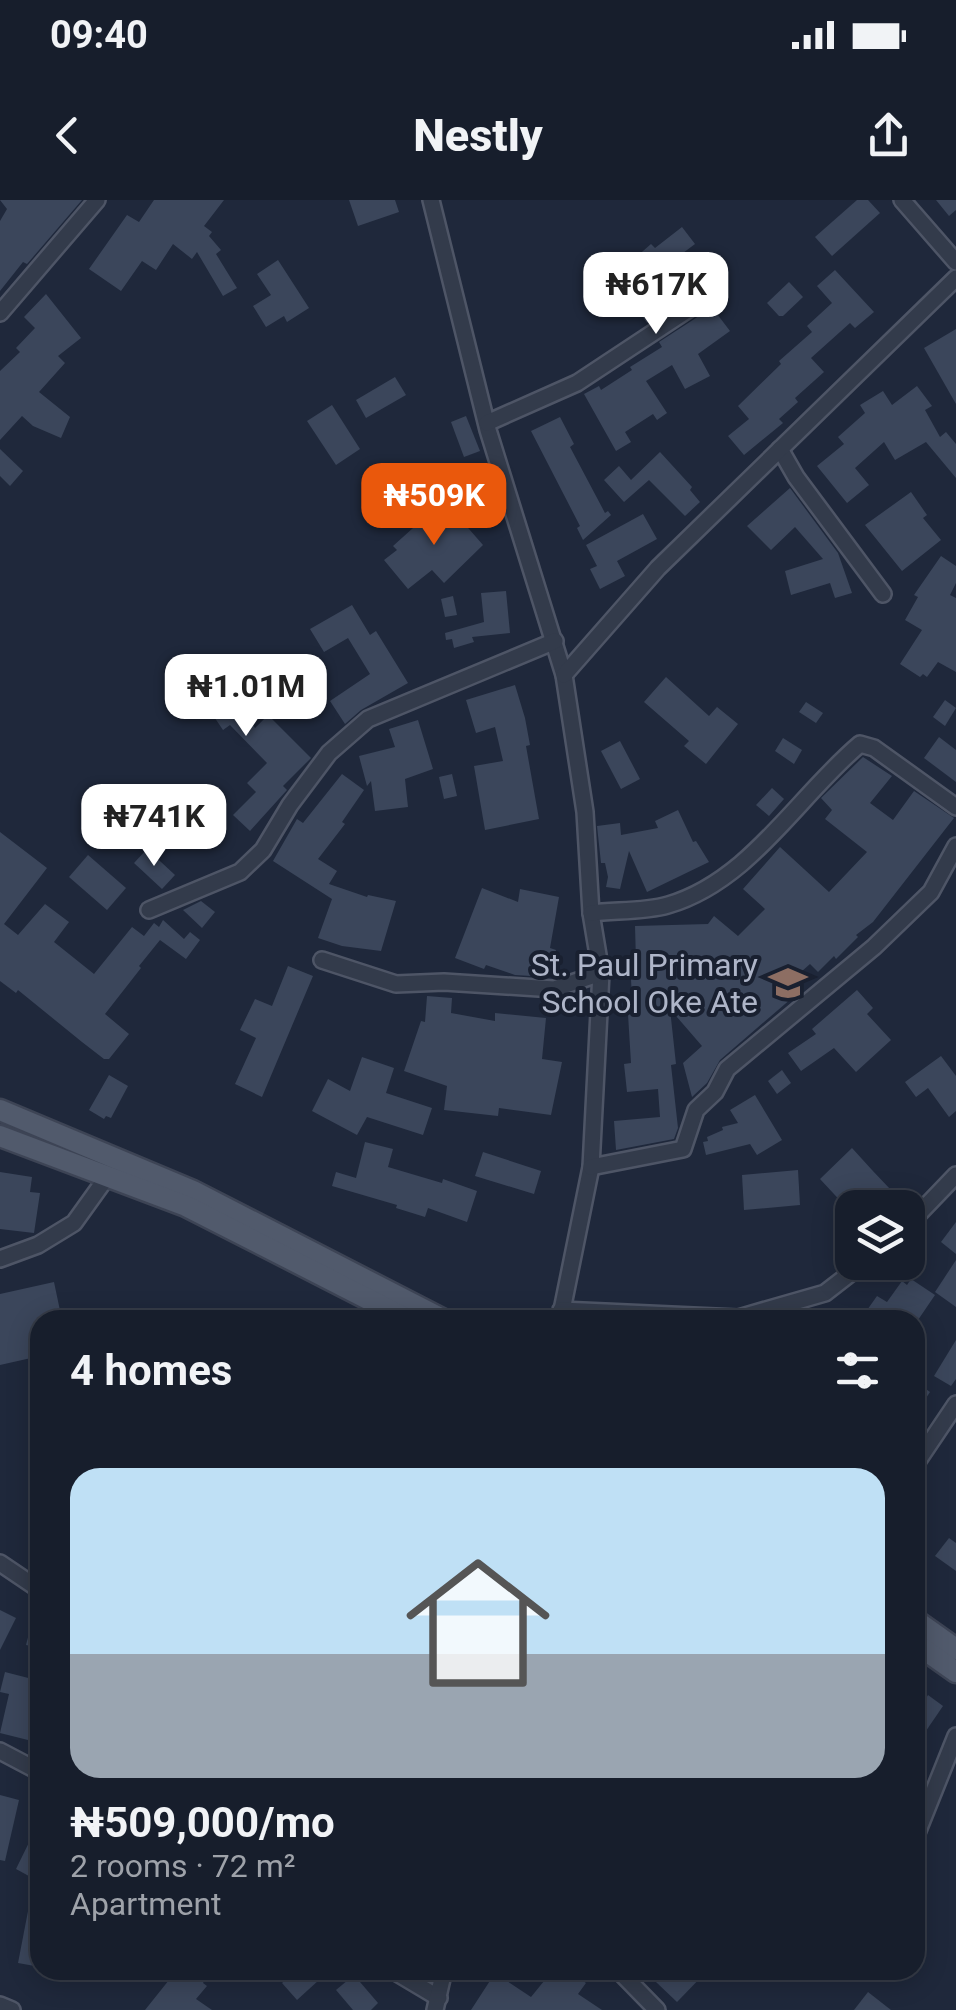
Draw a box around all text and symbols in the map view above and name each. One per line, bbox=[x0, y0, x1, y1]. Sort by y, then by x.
text: 09:40 bbox=[50, 13, 148, 57]
icon: back bbox=[40, 108, 95, 163]
icon: share bbox=[861, 108, 916, 163]
text: Nestly bbox=[413, 109, 543, 162]
pin: ₦617K bbox=[586, 252, 726, 337]
text: ₦617K bbox=[605, 265, 707, 303]
pin: ₦509K bbox=[364, 463, 504, 548]
text: ₦509K bbox=[383, 476, 485, 514]
pin: ₦1.01M bbox=[165, 654, 327, 739]
text: ₦1.01M bbox=[187, 667, 305, 705]
pin: ₦741K bbox=[84, 784, 224, 869]
text: ₦741K bbox=[103, 797, 205, 835]
place label: St. Paul Primary School Oke Ate bbox=[531, 946, 758, 1021]
school or university icon: St. Paul Primary School Oke Ate bbox=[767, 962, 809, 1004]
map controls bbox=[835, 1190, 925, 1280]
button: layers bbox=[835, 1190, 925, 1280]
icon: filters bbox=[830, 1343, 885, 1398]
text: 4 homes bbox=[70, 1346, 232, 1395]
icon: home bbox=[388, 1533, 568, 1713]
text: ₦509,000/mo bbox=[70, 1798, 335, 1847]
text: 2 rooms · 72 m² bbox=[70, 1847, 295, 1885]
text: Apartment bbox=[70, 1885, 222, 1923]

